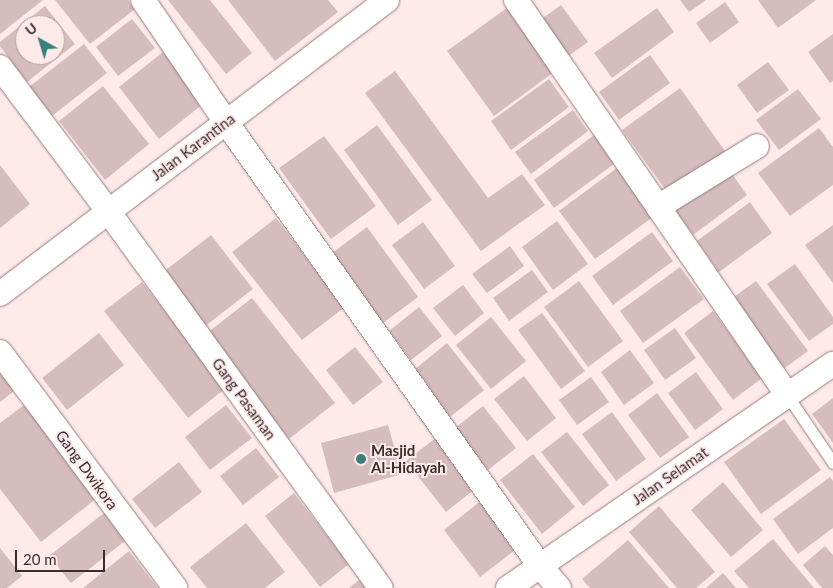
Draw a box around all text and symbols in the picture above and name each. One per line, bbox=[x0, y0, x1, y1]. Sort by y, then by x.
north arrow bbox=[15, 15, 65, 65]
text: U bbox=[21, 19, 40, 39]
street label: Jalan Karantina bbox=[148, 110, 238, 184]
street label: Gang Pasaman bbox=[208, 355, 280, 443]
street label: Gang Dwikora bbox=[52, 427, 122, 513]
place label: Masjid Al-Hidayah bbox=[371, 441, 446, 476]
street label: Jalan Selamat bbox=[628, 443, 712, 509]
marker: Masjid Al-Hidayah bbox=[355, 453, 367, 465]
scale bar bbox=[18, 540, 108, 572]
text: 20 m bbox=[23, 550, 57, 568]

